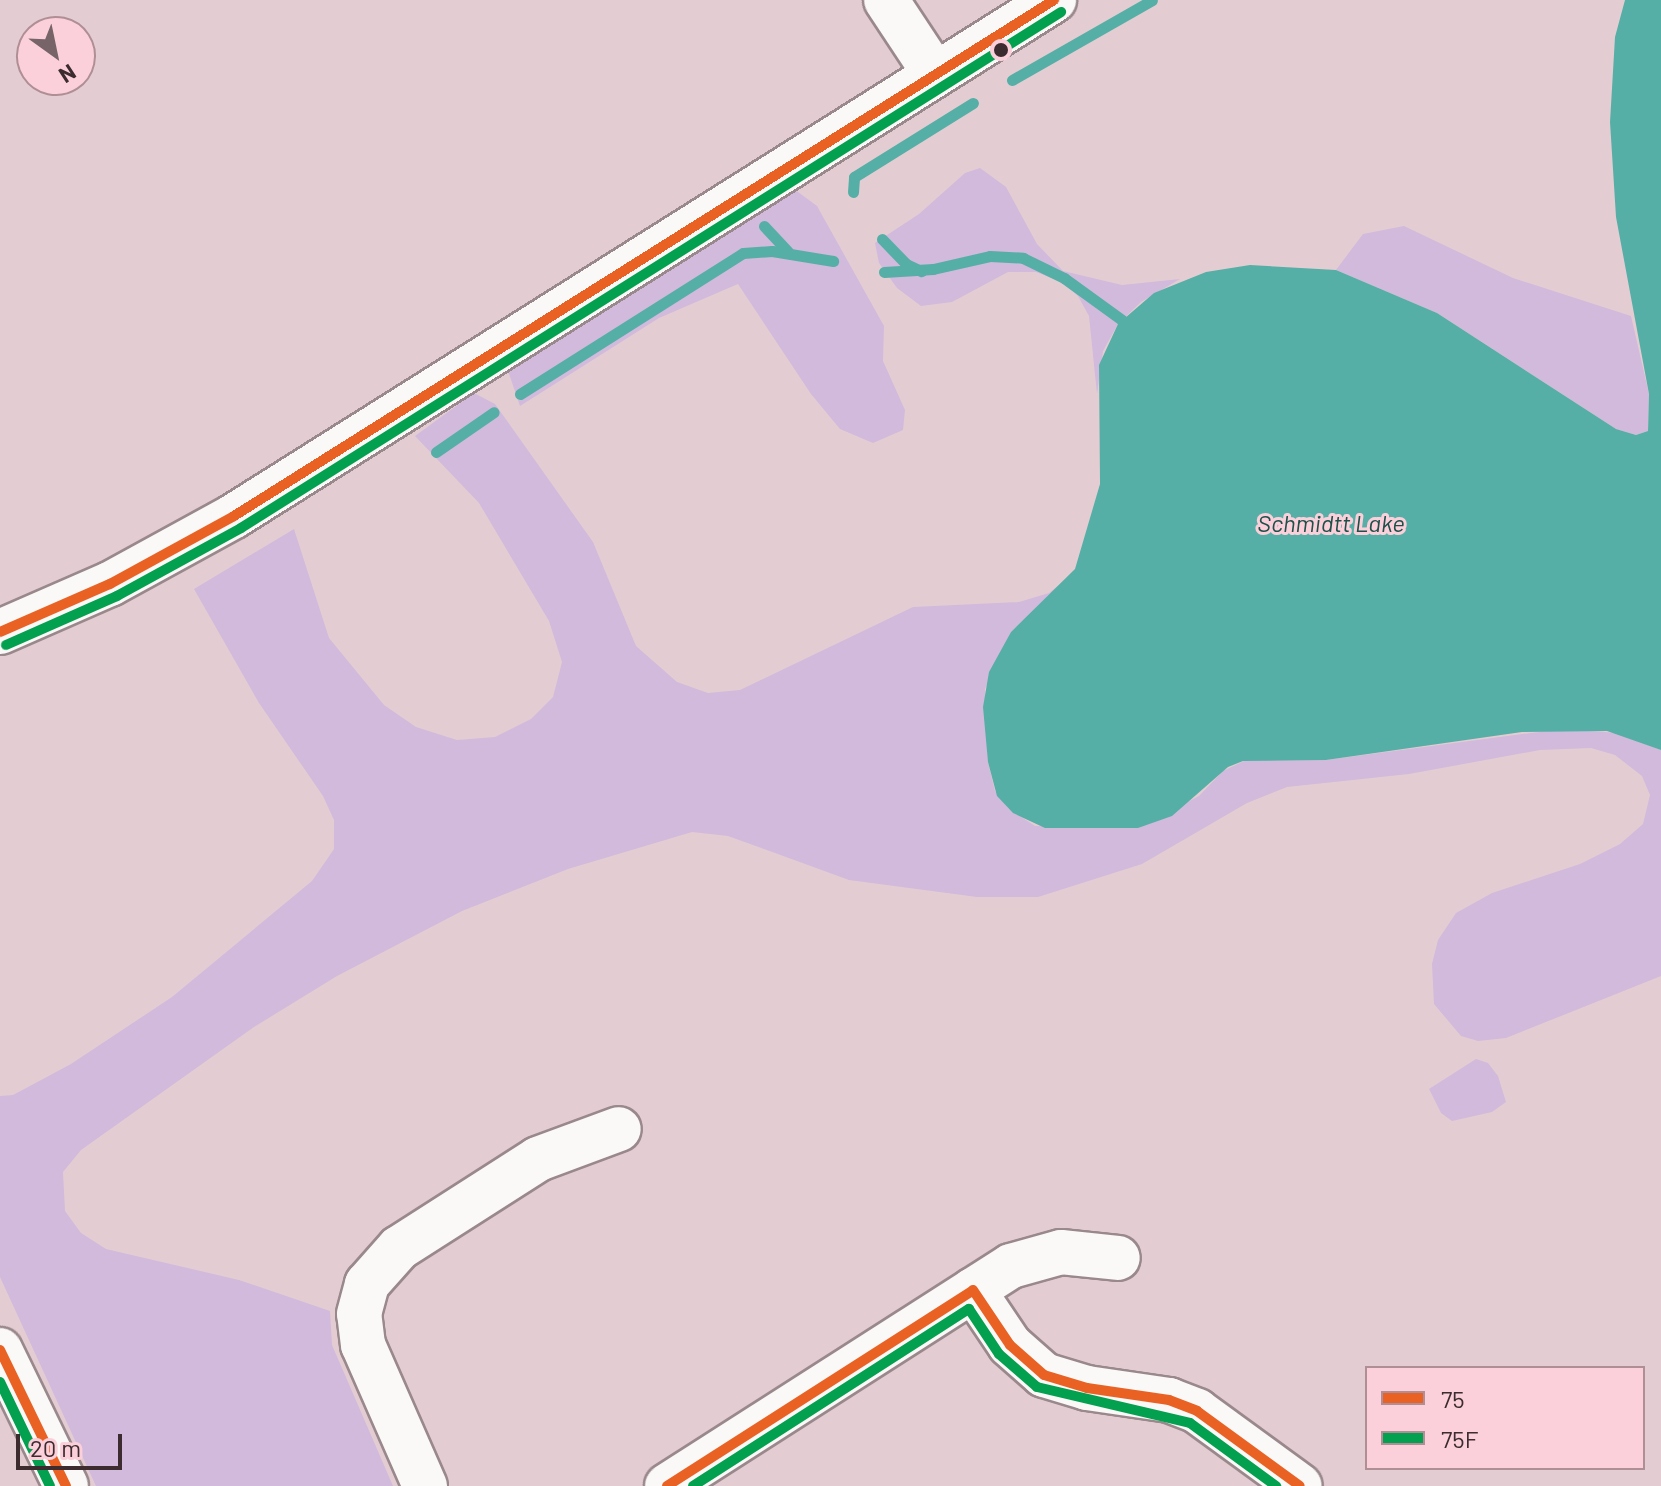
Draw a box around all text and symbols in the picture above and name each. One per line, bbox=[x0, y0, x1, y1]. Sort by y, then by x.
north arrow bbox=[16, 16, 96, 96]
unlabelled marker bbox=[993, 42, 1009, 58]
text: N bbox=[55, 60, 81, 89]
water label: Schmidtt Lake bbox=[1257, 509, 1405, 537]
legend bbox=[1365, 1366, 1645, 1470]
text: 75 bbox=[1441, 1384, 1465, 1413]
scale bar bbox=[20, 1418, 126, 1468]
text: 75F bbox=[1441, 1424, 1478, 1453]
text: 20 m bbox=[30, 1433, 81, 1462]

